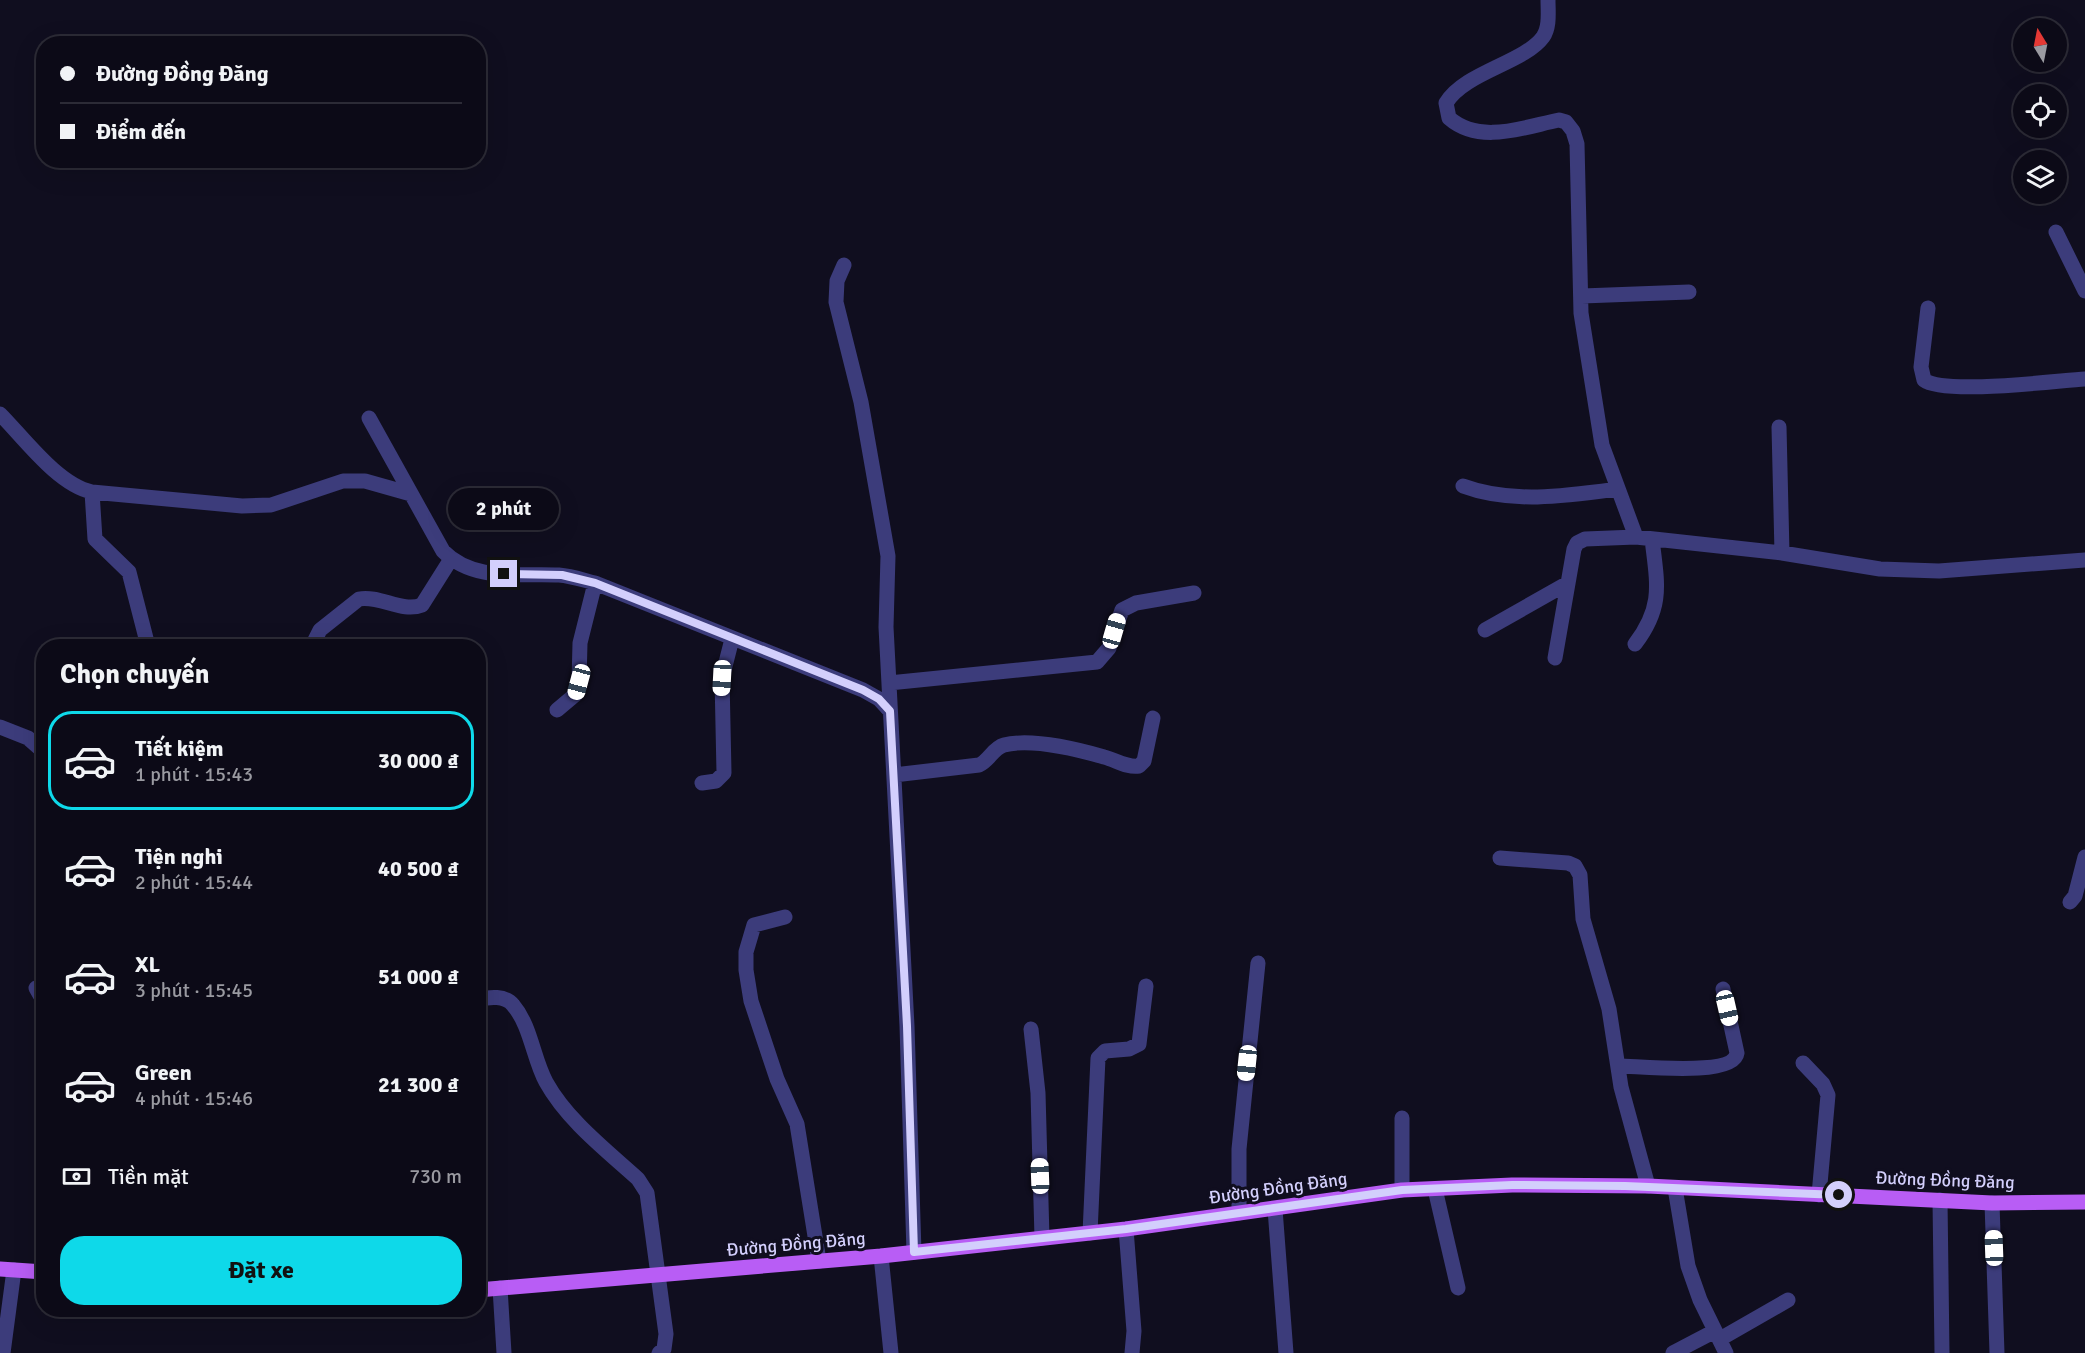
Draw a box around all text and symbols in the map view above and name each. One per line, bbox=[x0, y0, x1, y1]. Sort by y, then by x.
north arrow bbox=[2013, 18, 2067, 72]
map controls bbox=[2013, 18, 2067, 204]
text: Đường Đồng Đăng bbox=[96, 60, 268, 87]
button: locate bbox=[2013, 84, 2067, 138]
text: Điểm đến bbox=[96, 118, 186, 145]
button: layers bbox=[2013, 150, 2067, 204]
callout: 2 phút bbox=[448, 487, 560, 529]
text: 2 phút bbox=[476, 496, 531, 521]
route end bbox=[490, 560, 517, 587]
car bbox=[1100, 611, 1128, 651]
text: Chọn chuyến bbox=[60, 658, 209, 691]
car bbox=[712, 660, 732, 696]
car bbox=[566, 662, 592, 702]
icon: car bbox=[63, 734, 117, 788]
text: Tiết kiệm bbox=[135, 735, 223, 762]
text: 30 000 ₫ bbox=[378, 747, 459, 774]
text: 1 phút · 15:43 bbox=[135, 762, 253, 787]
icon: car bbox=[63, 842, 117, 896]
text: Tiện nghi bbox=[135, 843, 223, 870]
text: 40 500 ₫ bbox=[378, 855, 459, 882]
text: 2 phút · 15:44 bbox=[135, 870, 253, 895]
icon: car bbox=[63, 950, 117, 1004]
text: XL bbox=[135, 951, 160, 978]
text: 51 000 ₫ bbox=[378, 963, 459, 990]
text: 3 phút · 15:45 bbox=[135, 978, 253, 1003]
car bbox=[1714, 988, 1740, 1028]
car bbox=[1236, 1044, 1258, 1082]
icon: car bbox=[63, 1058, 117, 1112]
text: Green bbox=[135, 1059, 192, 1086]
text: 21 300 ₫ bbox=[378, 1071, 459, 1098]
text: 4 phút · 15:46 bbox=[135, 1086, 253, 1111]
car bbox=[1030, 1158, 1050, 1194]
icon: cash bbox=[60, 1160, 93, 1193]
text: Tiền mặt bbox=[108, 1163, 189, 1190]
text: 730 m bbox=[409, 1164, 462, 1189]
street label: Đường Đồng Đăng bbox=[1207, 1167, 1349, 1209]
street label: Đường Đồng Đăng bbox=[1875, 1167, 2015, 1193]
route start bbox=[1825, 1181, 1852, 1208]
street label: Đường Đồng Đăng bbox=[726, 1227, 866, 1261]
car bbox=[1984, 1230, 2004, 1266]
button: Đặt xe bbox=[60, 1236, 462, 1305]

